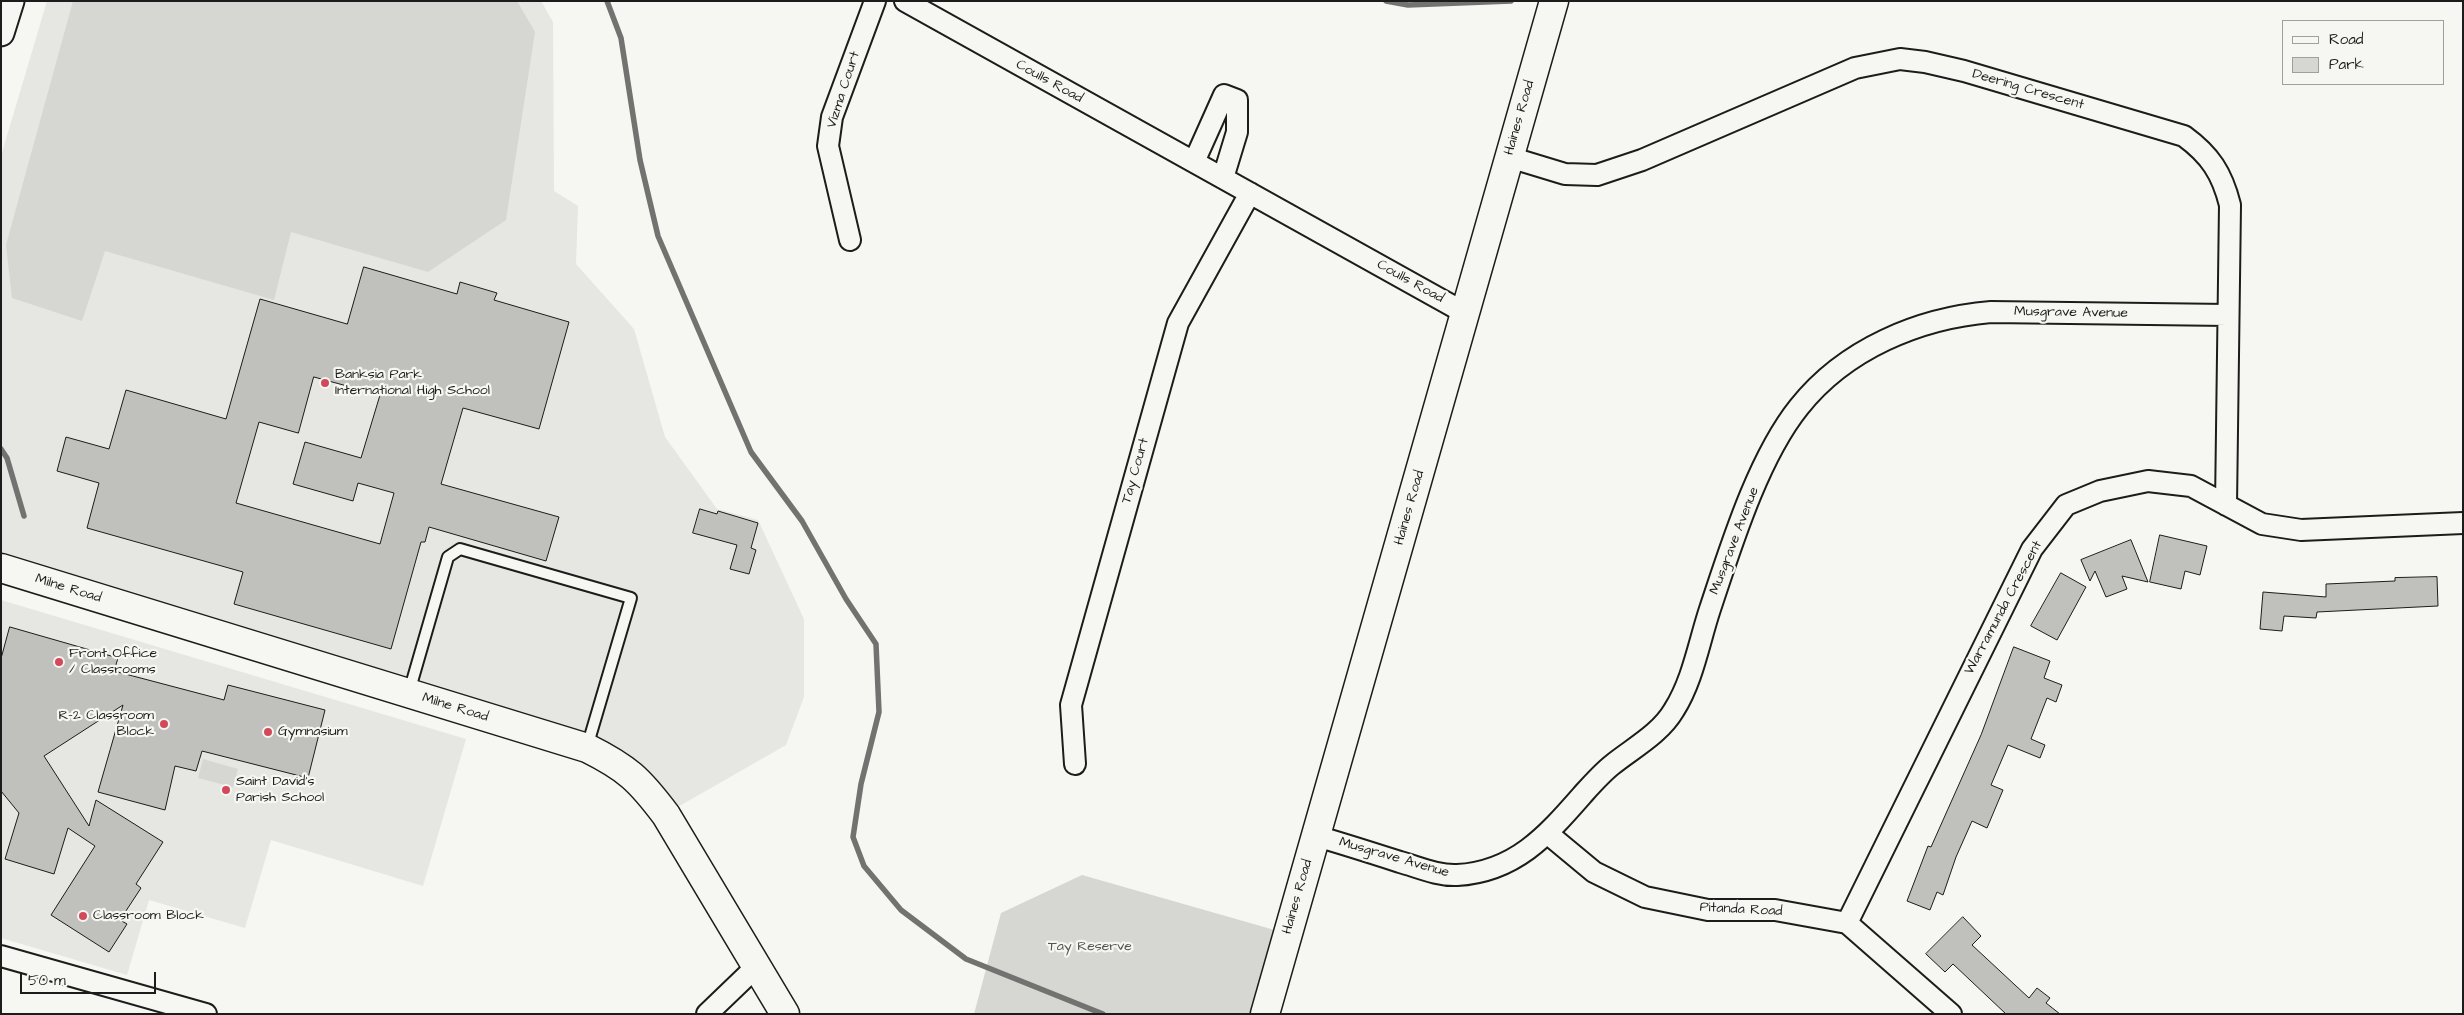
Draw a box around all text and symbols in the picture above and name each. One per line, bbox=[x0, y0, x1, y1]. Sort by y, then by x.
legend bbox=[2282, 20, 2444, 85]
text: Road bbox=[2329, 29, 2363, 50]
street label: Vizma Court bbox=[824, 49, 864, 131]
text: Park bbox=[2329, 54, 2364, 75]
street label: Coulls Road bbox=[1013, 57, 1085, 107]
street label: Deering Crescent bbox=[1970, 66, 2086, 114]
street label: Haines Road bbox=[1501, 79, 1539, 157]
street label: Coulls Road bbox=[1374, 257, 1446, 307]
street label: Musgrave Avenue bbox=[2014, 304, 2128, 322]
place label: Banksia Park International High School bbox=[335, 367, 490, 400]
marker: Banksia Park International High School bbox=[319, 377, 331, 389]
street label: Tay Court bbox=[1119, 436, 1153, 506]
street label: Haines Road bbox=[1391, 469, 1429, 547]
street label: Musgrave Avenue bbox=[1707, 485, 1763, 597]
street label: Warramunda Crescent bbox=[1962, 538, 2046, 678]
street label: Milne Road bbox=[33, 571, 103, 607]
place label: Front Office / Classrooms bbox=[69, 646, 157, 679]
marker: Front Office / Classrooms bbox=[53, 656, 65, 668]
street label: Milne Road bbox=[420, 690, 490, 726]
place label: R-2 Classroom Block bbox=[58, 708, 154, 740]
marker: R-2 Classroom Block bbox=[158, 718, 170, 730]
place label: Gymnasium bbox=[278, 724, 348, 740]
marker: Gymnasium bbox=[262, 726, 274, 738]
place label: Saint David's Parish School bbox=[236, 774, 324, 806]
marker: Saint David's Parish School bbox=[220, 784, 232, 796]
street label: Musgrave Avenue bbox=[1337, 834, 1451, 882]
street label: Haines Road bbox=[1279, 858, 1317, 936]
street label: Pitanda Road bbox=[1699, 899, 1783, 921]
place label: Classroom Block bbox=[93, 908, 204, 924]
marker: Classroom Block bbox=[77, 910, 89, 922]
park label: Tay Reserve bbox=[1048, 939, 1132, 955]
scale bar bbox=[22, 962, 159, 994]
text: 50 m bbox=[28, 970, 66, 991]

